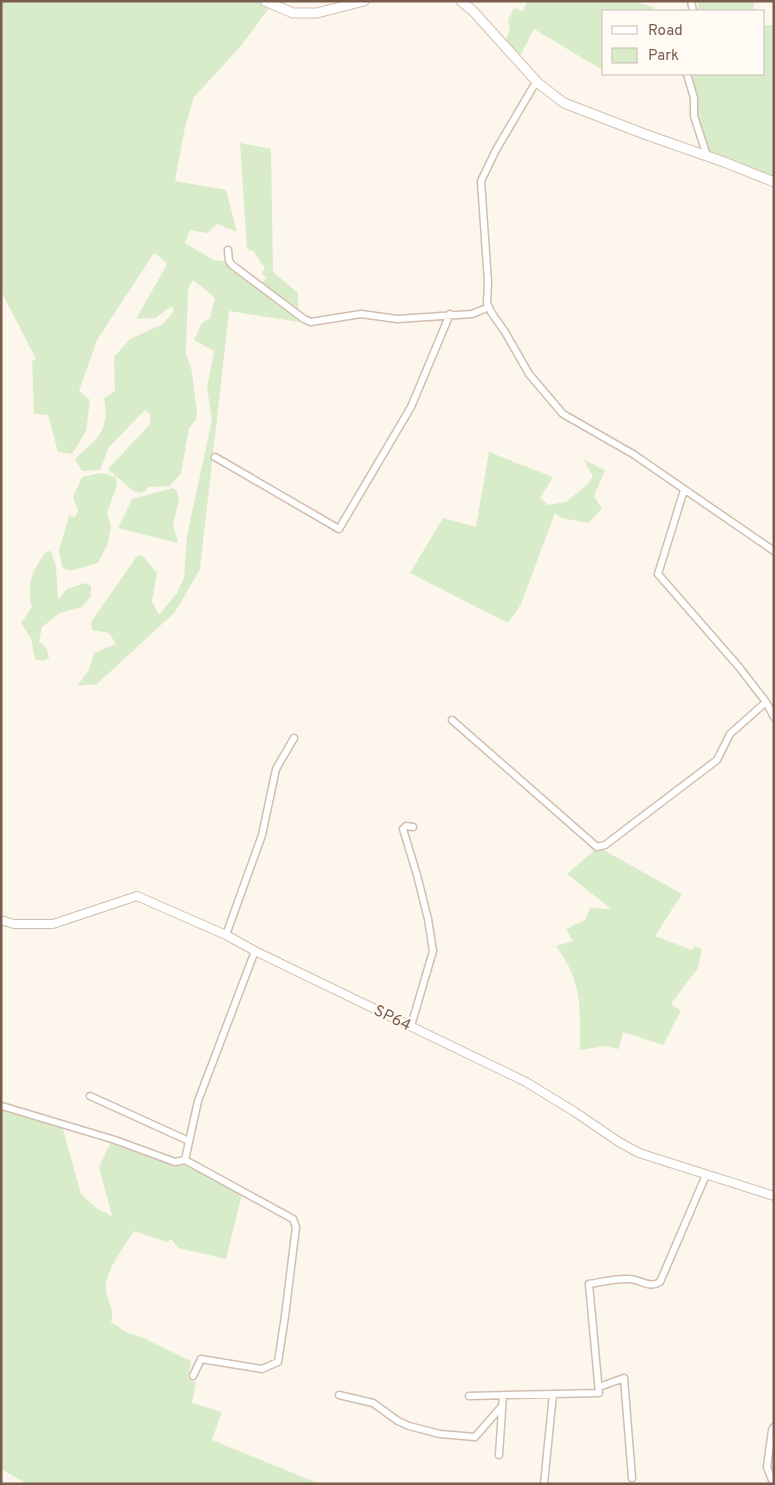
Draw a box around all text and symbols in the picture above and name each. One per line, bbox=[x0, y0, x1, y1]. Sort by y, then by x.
legend bbox=[602, 10, 765, 75]
text: Road bbox=[648, 22, 683, 41]
text: Park bbox=[648, 47, 679, 66]
street label: SP64 bbox=[370, 1001, 414, 1036]

